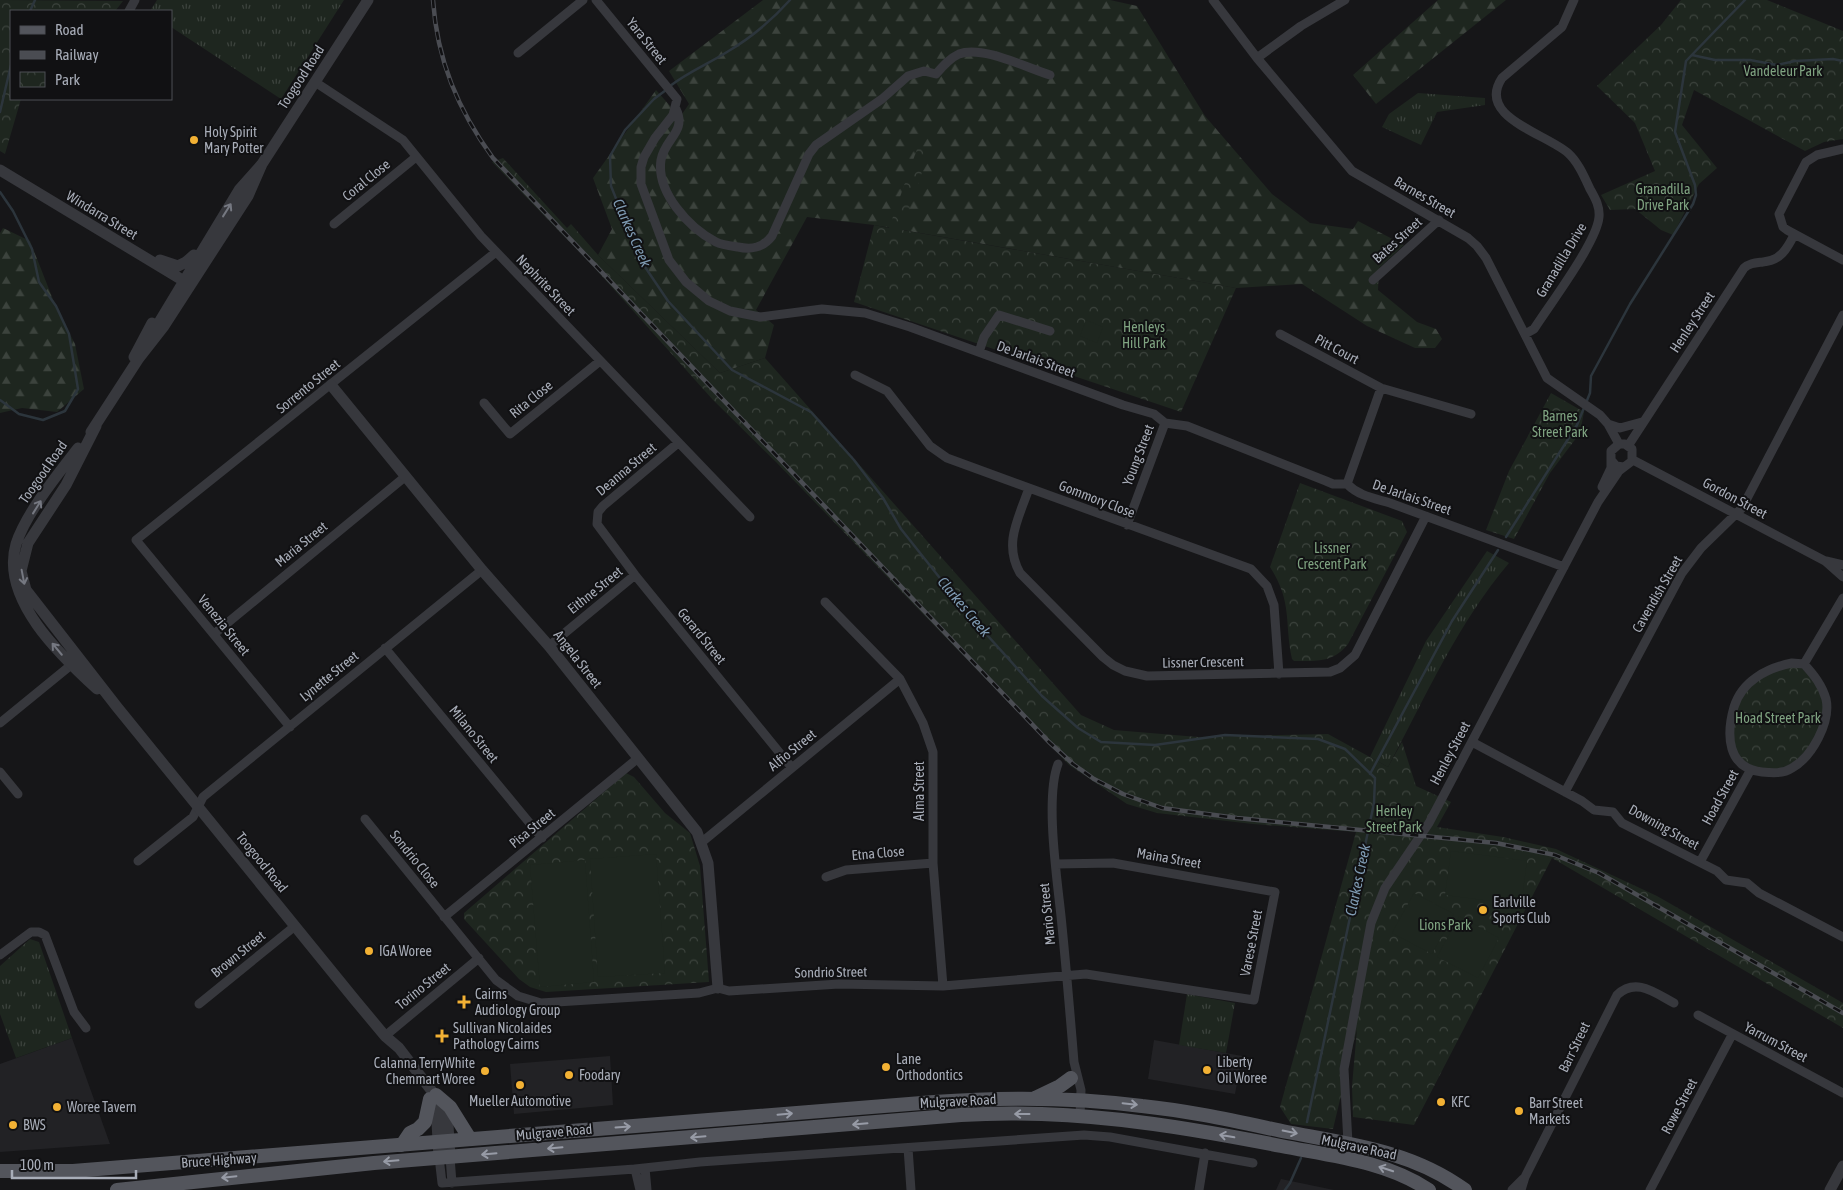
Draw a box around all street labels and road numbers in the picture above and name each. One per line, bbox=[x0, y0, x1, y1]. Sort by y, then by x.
street label: Yara Street bbox=[624, 15, 670, 67]
street label: Toogood Road bbox=[275, 42, 327, 112]
street label: Coral Close bbox=[339, 156, 393, 204]
street label: Barnes Street bbox=[1392, 173, 1458, 221]
street label: Windarra Street bbox=[63, 187, 141, 243]
street label: Bates Street bbox=[1369, 214, 1425, 266]
street label: Granadilla Drive bbox=[1533, 220, 1589, 300]
street label: Nephrite Street bbox=[513, 251, 579, 319]
street label: Henley Street bbox=[1666, 289, 1718, 355]
street label: Pitt Court bbox=[1312, 331, 1362, 367]
street label: De Jarlais Street bbox=[995, 337, 1077, 381]
street label: Sorrento Street bbox=[273, 356, 343, 416]
street label: Rita Close bbox=[506, 377, 556, 421]
street label: Young Street bbox=[1119, 422, 1157, 488]
street label: Toogood Road bbox=[16, 438, 70, 506]
street label: Deanna Street bbox=[593, 439, 659, 499]
street label: Gordon Street bbox=[1700, 474, 1770, 522]
street label: De Jarlais Street bbox=[1371, 476, 1453, 518]
street label: Gommory Close bbox=[1057, 477, 1137, 521]
street label: Maria Street bbox=[272, 518, 330, 570]
street label: Cavendish Street bbox=[1629, 553, 1685, 635]
street label: Eithne Street bbox=[564, 563, 626, 617]
street label: Venezia Street bbox=[195, 591, 253, 659]
street label: Gerard Street bbox=[675, 605, 729, 667]
street label: Angela Street bbox=[551, 627, 605, 691]
street label: Lynette Street bbox=[296, 647, 362, 705]
street label: Lissner Crescent bbox=[1162, 653, 1244, 671]
street label: Milano Street bbox=[446, 702, 502, 766]
street label: Henley Street bbox=[1427, 719, 1473, 787]
street label: Alfio Street bbox=[765, 726, 819, 774]
street label: Alma Street bbox=[911, 761, 927, 821]
street label: Hoad Street bbox=[1698, 767, 1742, 827]
street label: Downing Street bbox=[1626, 801, 1702, 853]
street label: Pisa Street bbox=[506, 805, 558, 851]
street label: Sondrio Close bbox=[387, 827, 443, 891]
street label: Toogood Road bbox=[233, 829, 291, 895]
street label: Etna Close bbox=[851, 843, 905, 863]
street label: Maina Street bbox=[1136, 844, 1202, 872]
street label: Mario Street bbox=[1036, 882, 1058, 946]
street label: Varese Street bbox=[1237, 908, 1265, 978]
street label: Brown Street bbox=[208, 927, 268, 981]
street label: Torino Street bbox=[393, 959, 453, 1013]
street label: Sondrio Street bbox=[795, 963, 867, 981]
street label: Barr Street bbox=[1555, 1019, 1593, 1075]
street label: Yarrum Street bbox=[1741, 1019, 1811, 1065]
street label: Rowe Street bbox=[1658, 1075, 1700, 1137]
street label: Mulgrave Road bbox=[919, 1091, 997, 1111]
street label: Mulgrave Road bbox=[515, 1121, 593, 1143]
street label: Mulgrave Road bbox=[1320, 1131, 1398, 1163]
street label: Bruce Highway bbox=[181, 1149, 258, 1171]

